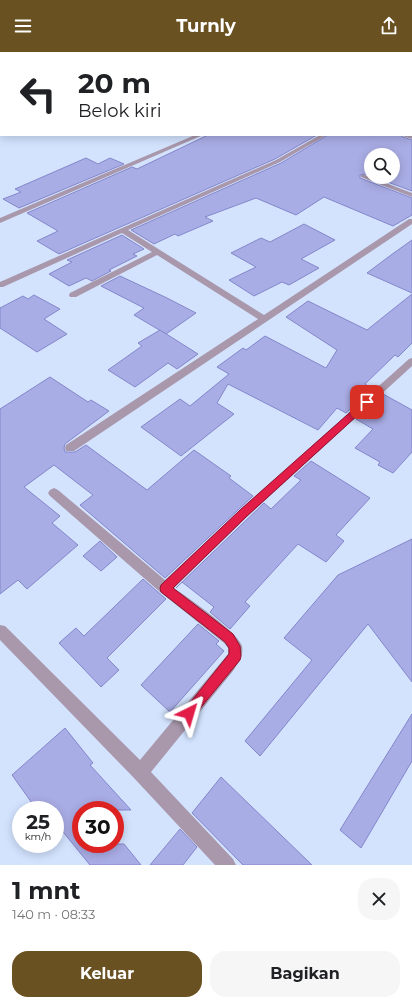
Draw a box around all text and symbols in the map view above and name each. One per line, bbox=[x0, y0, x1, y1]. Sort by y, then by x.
icon: menu bbox=[12, 15, 34, 37]
text: Turnly bbox=[176, 15, 236, 37]
icon: share bbox=[378, 15, 400, 37]
text: 20 m bbox=[78, 66, 151, 100]
icon: left bbox=[12, 68, 64, 120]
text: Belok kiri bbox=[78, 100, 162, 122]
map controls bbox=[364, 148, 400, 184]
button: search bbox=[364, 148, 400, 184]
pin bbox=[350, 385, 384, 419]
icon: arrive bbox=[356, 391, 378, 413]
position arrow bbox=[168, 692, 210, 734]
speed limit sign: 30 bbox=[72, 801, 124, 853]
text: 25 bbox=[26, 810, 50, 834]
text: km/h bbox=[25, 830, 51, 843]
text: 1 mnt bbox=[12, 876, 80, 905]
button: close bbox=[358, 878, 400, 920]
text: 140 m · 08:33 bbox=[12, 906, 95, 922]
button: Keluar bbox=[12, 951, 202, 997]
button: Bagikan bbox=[210, 951, 400, 997]

